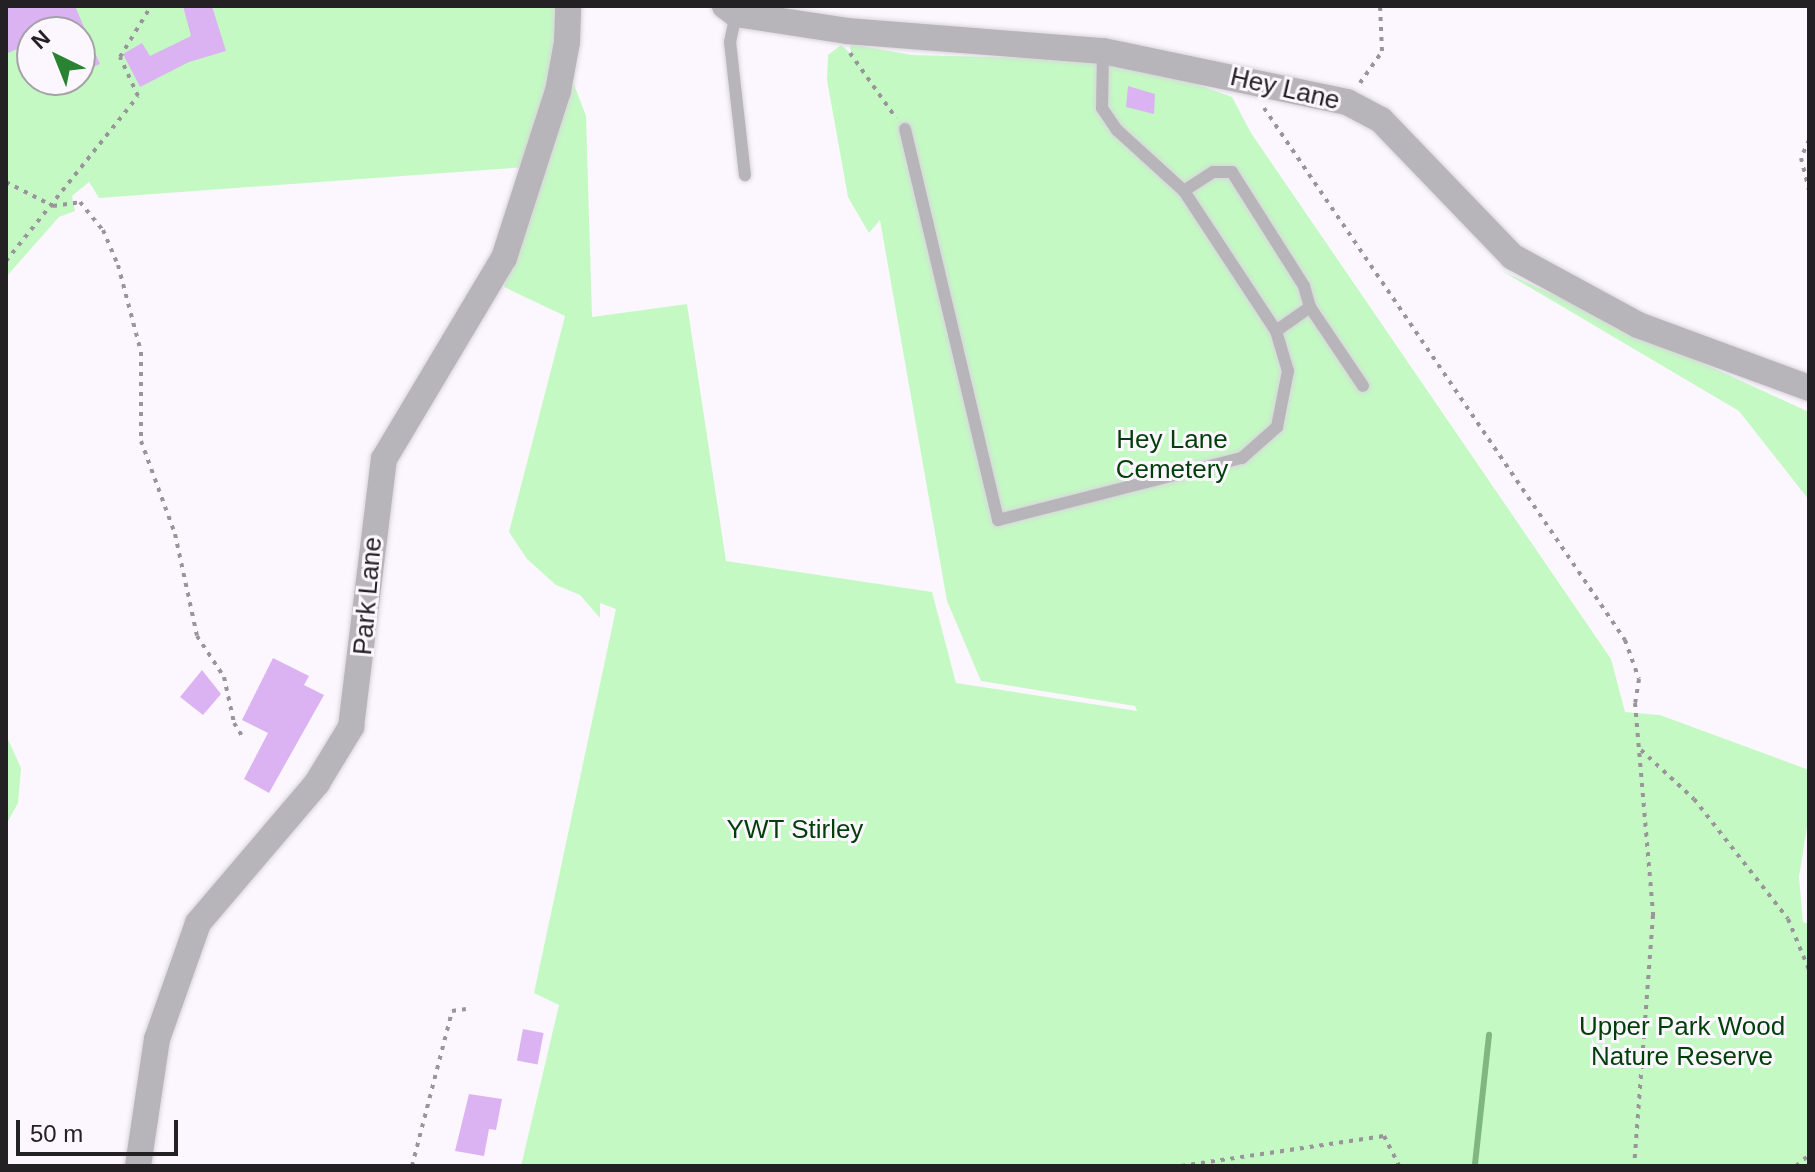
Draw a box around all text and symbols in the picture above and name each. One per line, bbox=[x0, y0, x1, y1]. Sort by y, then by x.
north arrow bbox=[16, 16, 96, 96]
text: N bbox=[26, 25, 55, 54]
street label: Hey Lane bbox=[1227, 61, 1343, 117]
park label: Hey Lane Cemetery bbox=[1116, 424, 1228, 486]
street label: Park Lane bbox=[347, 536, 389, 656]
park label: YWT Stirley bbox=[726, 814, 864, 846]
park label: Upper Park Wood Nature Reserve bbox=[1579, 1011, 1785, 1072]
scale bar bbox=[20, 1104, 182, 1154]
text: 50 m bbox=[30, 1120, 83, 1147]

